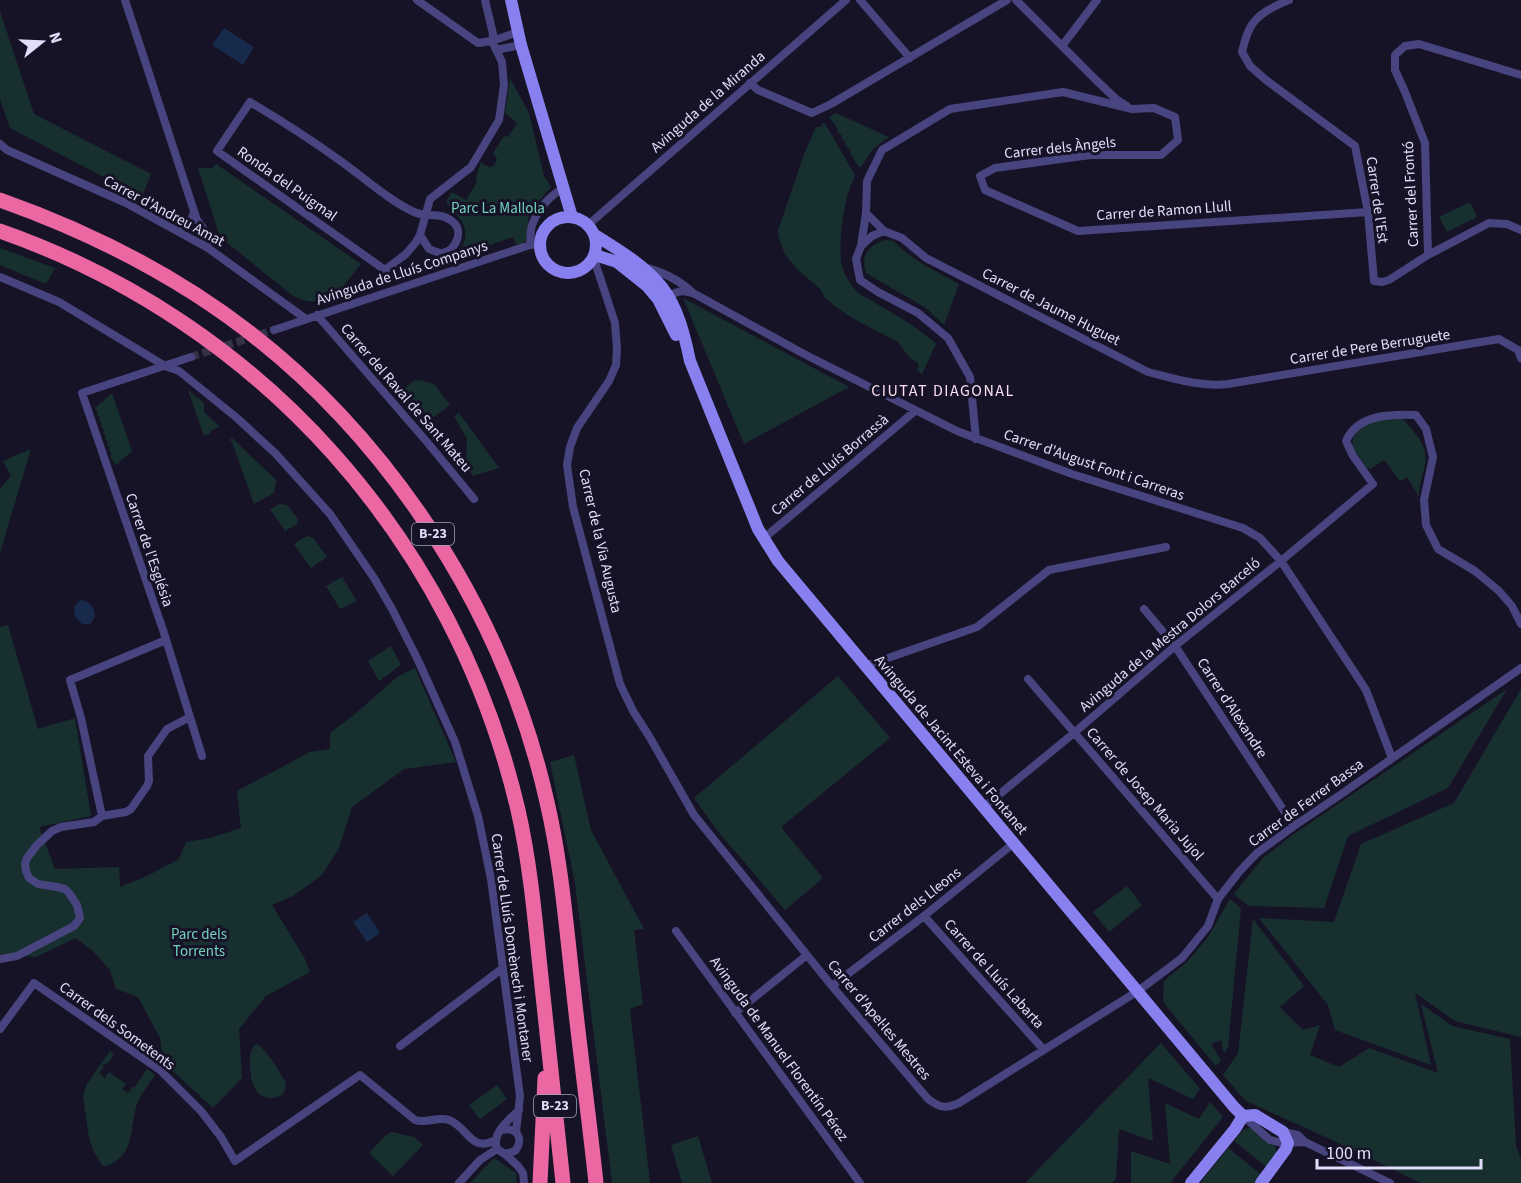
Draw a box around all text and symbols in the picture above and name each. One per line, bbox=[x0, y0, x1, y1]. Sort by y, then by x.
north arrow bbox=[12, 12, 72, 72]
text: N bbox=[43, 29, 67, 46]
street label: Avinguda de la Miranda bbox=[646, 46, 770, 158]
street label: Carrer dels Àngels bbox=[1003, 132, 1117, 164]
street label: Carrer del Frontó bbox=[1398, 140, 1424, 248]
street label: Ronda del Puigmal bbox=[233, 142, 341, 227]
street label: Carrer de l'Est bbox=[1361, 155, 1393, 245]
street label: Carrer d'Andreu Amat bbox=[100, 170, 228, 252]
street label: Carrer de Ramon Llull bbox=[1096, 196, 1233, 226]
park label: Parc La Mallola bbox=[451, 198, 545, 219]
street label: Avinguda de Lluís Companys bbox=[314, 235, 490, 311]
street label: Carrer de Jaume Huguet bbox=[978, 263, 1124, 351]
street label: Carrer del Raval de Sant Mateu bbox=[335, 319, 477, 477]
street label: Carrer de Pere Berruguete bbox=[1288, 324, 1452, 370]
district label: CIUTAT DIAGONAL bbox=[871, 380, 1015, 402]
street label: Carrer de Lluís Borrassà bbox=[767, 409, 893, 521]
street label: Carrer d'August Font i Carreras bbox=[1001, 424, 1187, 506]
street label: Carrer de la Via Augusta bbox=[573, 467, 627, 615]
street label: Carrer de l'Església bbox=[120, 490, 178, 610]
road number: B-23 bbox=[412, 523, 454, 545]
street label: Avinguda de la Mestra Dolors Barceló bbox=[1075, 553, 1265, 717]
street label: Avinguda de Jacint Esteva i Fontanet bbox=[870, 651, 1032, 839]
street label: Carrer d'Alexandre bbox=[1192, 654, 1272, 762]
street label: Carrer de Josep Maria Jujol bbox=[1081, 723, 1209, 865]
street label: Carrer de Ferrer Bassa bbox=[1244, 754, 1368, 852]
street label: Carrer de Lluís Domènech i Montaner bbox=[486, 832, 539, 1065]
street label: Carrer dels Lleons bbox=[864, 862, 966, 948]
street label: Carrer de Lluís Labarta bbox=[939, 915, 1049, 1033]
park label: Parc dels Torrents bbox=[171, 924, 227, 962]
street label: Avinguda de Manuel Florentín Pérez bbox=[705, 952, 853, 1146]
street label: Carrer d'Apel·les Mestres bbox=[822, 955, 936, 1085]
street label: Carrer dels Sometents bbox=[55, 977, 179, 1075]
road number: B-23 bbox=[534, 1095, 576, 1117]
scale bar bbox=[1317, 1132, 1480, 1170]
text: 100 m bbox=[1326, 1141, 1371, 1166]

